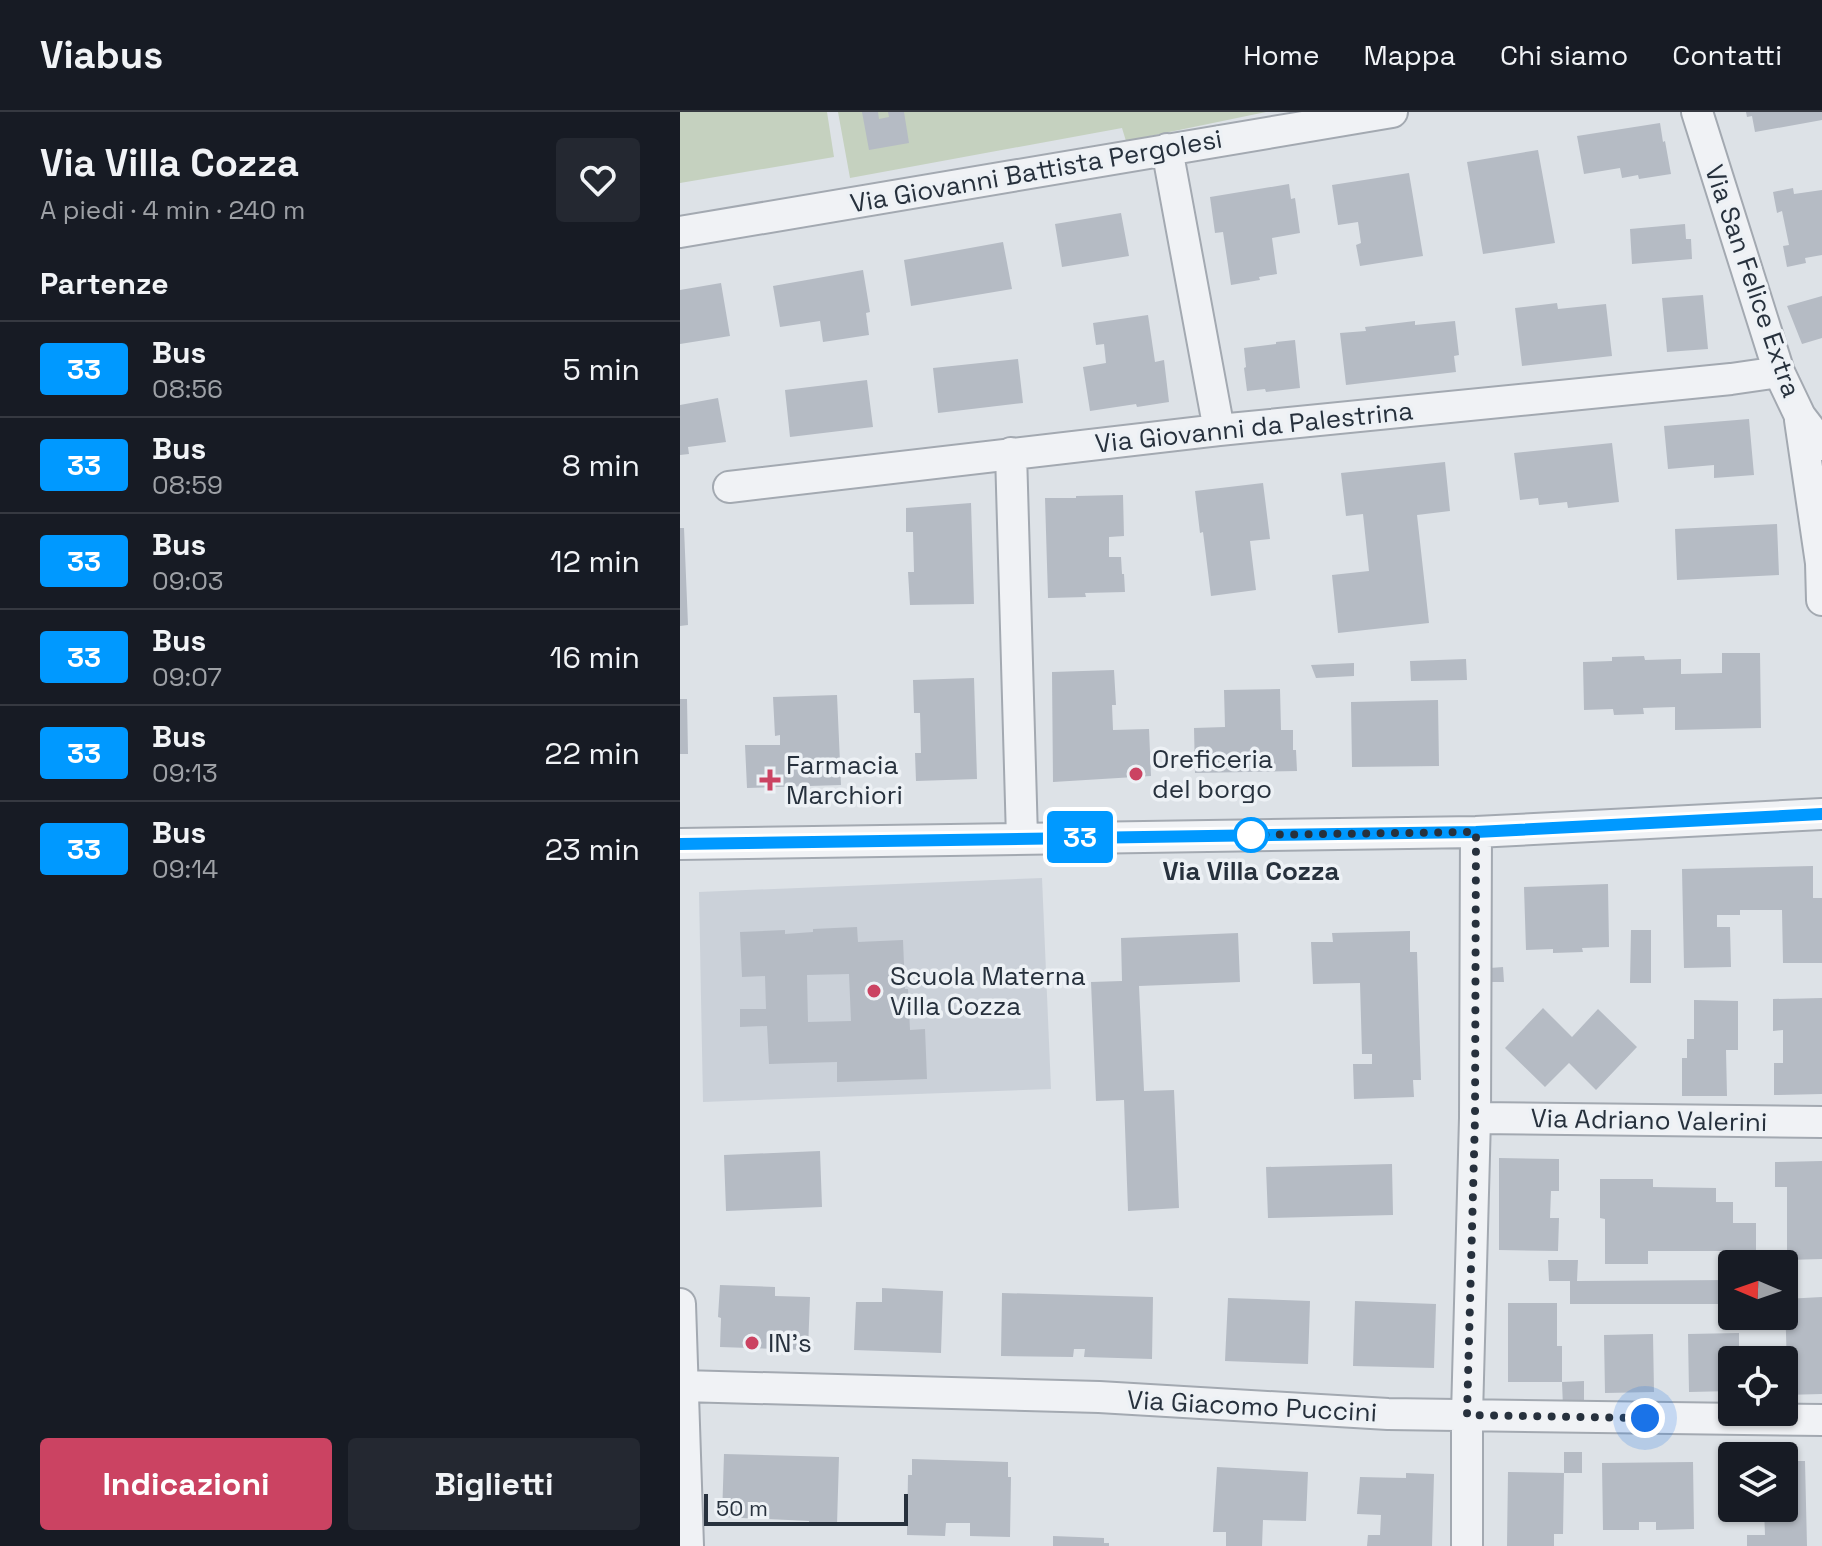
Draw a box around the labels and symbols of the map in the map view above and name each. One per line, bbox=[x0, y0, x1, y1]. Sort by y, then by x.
street label: Via Giovanni Battista Pergolesi bbox=[847, 122, 1225, 220]
street label: Via San Felice Extra bbox=[1697, 160, 1809, 402]
street label: Via Giovanni da Palestrina bbox=[1093, 393, 1415, 461]
place label: Oreficeria del borgo bbox=[1152, 742, 1273, 806]
place label: Farmacia Marchiori bbox=[786, 748, 903, 812]
marker: Oreficeria del borgo bbox=[1127, 765, 1145, 783]
marker: Farmacia Marchiori bbox=[761, 771, 779, 789]
line badge: 33 bbox=[1044, 811, 1116, 863]
marker: Via Villa Cozza bbox=[1234, 818, 1268, 852]
place label: Via Villa Cozza bbox=[1162, 854, 1340, 888]
place label: Scuola Materna Villa Cozza bbox=[890, 959, 1086, 1023]
marker: Scuola Materna Villa Cozza bbox=[865, 982, 883, 1000]
street label: Via Adriano Valerini bbox=[1530, 1101, 1768, 1139]
north arrow bbox=[1718, 1250, 1798, 1330]
place label: IN's bbox=[768, 1326, 812, 1360]
marker: IN's bbox=[743, 1334, 761, 1352]
street label: Via Giacomo Puccini bbox=[1126, 1382, 1378, 1430]
your location bbox=[1625, 1398, 1665, 1438]
scale bar bbox=[704, 1490, 908, 1526]

